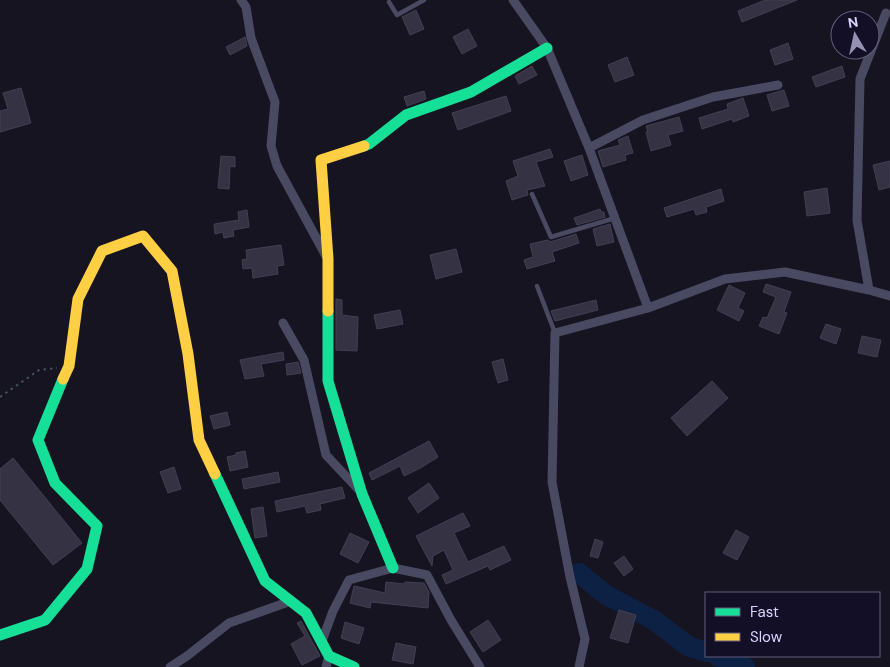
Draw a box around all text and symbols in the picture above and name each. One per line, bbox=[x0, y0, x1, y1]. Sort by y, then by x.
north arrow bbox=[830, 10, 880, 60]
text: N bbox=[847, 12, 859, 32]
legend bbox=[705, 592, 880, 657]
text: Fast bbox=[750, 602, 779, 622]
text: Slow bbox=[750, 627, 783, 647]

